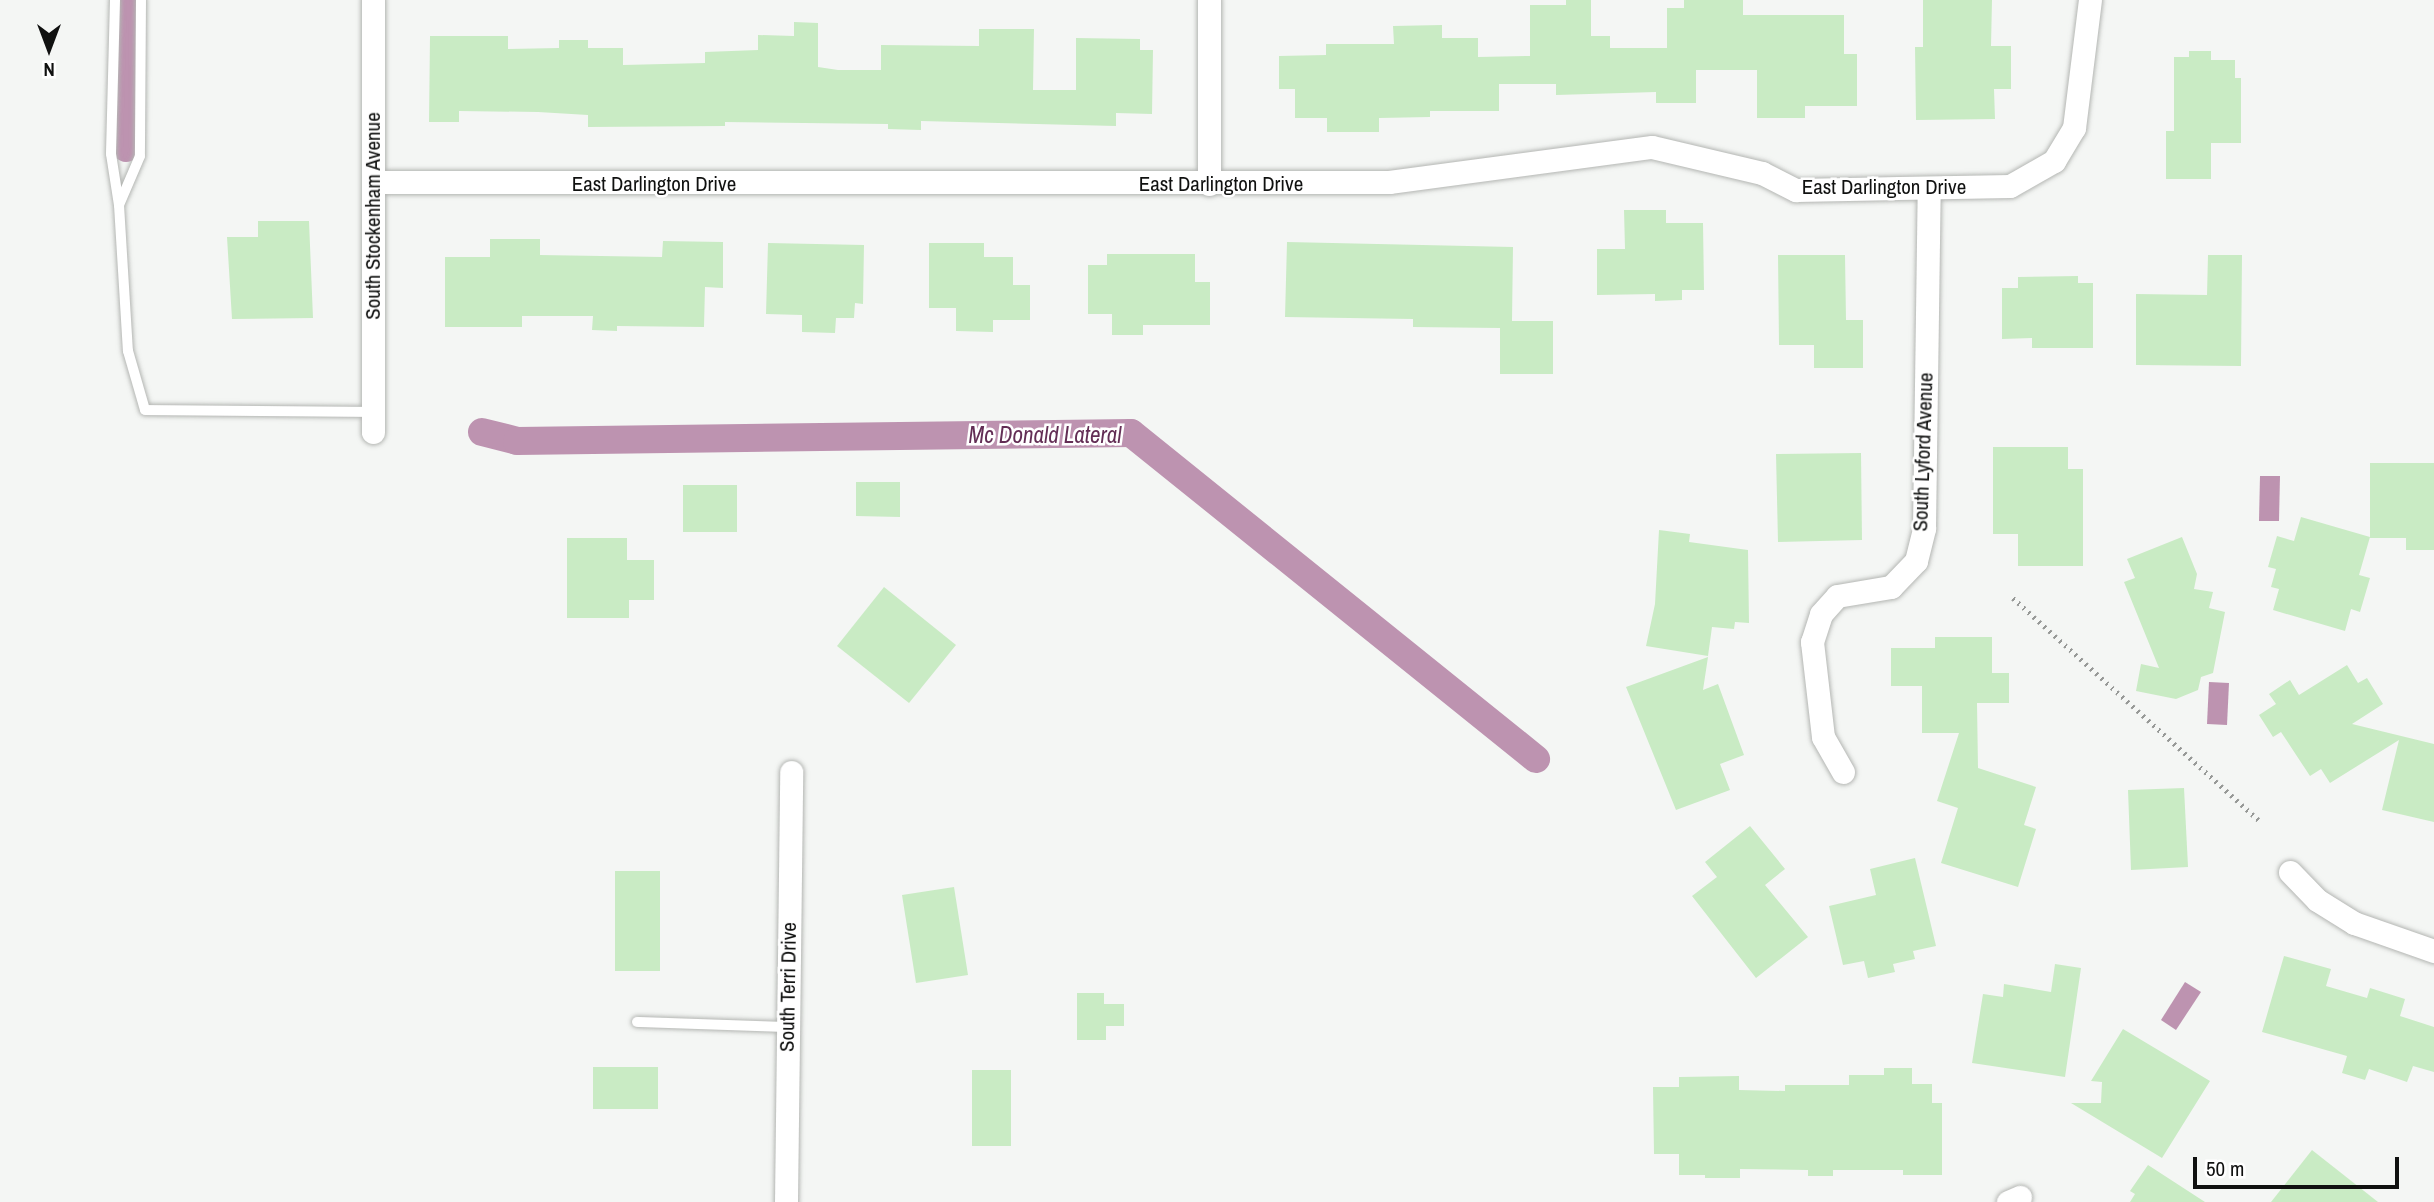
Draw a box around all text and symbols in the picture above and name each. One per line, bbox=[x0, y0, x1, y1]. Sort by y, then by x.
north arrow bbox=[14, 14, 84, 84]
text: N bbox=[43, 57, 55, 83]
street label: South Stockenham Avenue bbox=[360, 112, 386, 320]
street label: East Darlington Drive bbox=[572, 171, 736, 197]
street label: East Darlington Drive bbox=[1139, 171, 1303, 197]
street label: East Darlington Drive bbox=[1802, 174, 1966, 200]
street label: South Lyford Avenue bbox=[1908, 372, 1938, 532]
water label: Mc Donald Lateral bbox=[968, 421, 1122, 449]
street label: South Terri Drive bbox=[774, 922, 802, 1052]
scale bar bbox=[2196, 1142, 2402, 1186]
text: 50 m bbox=[2206, 1154, 2244, 1183]

